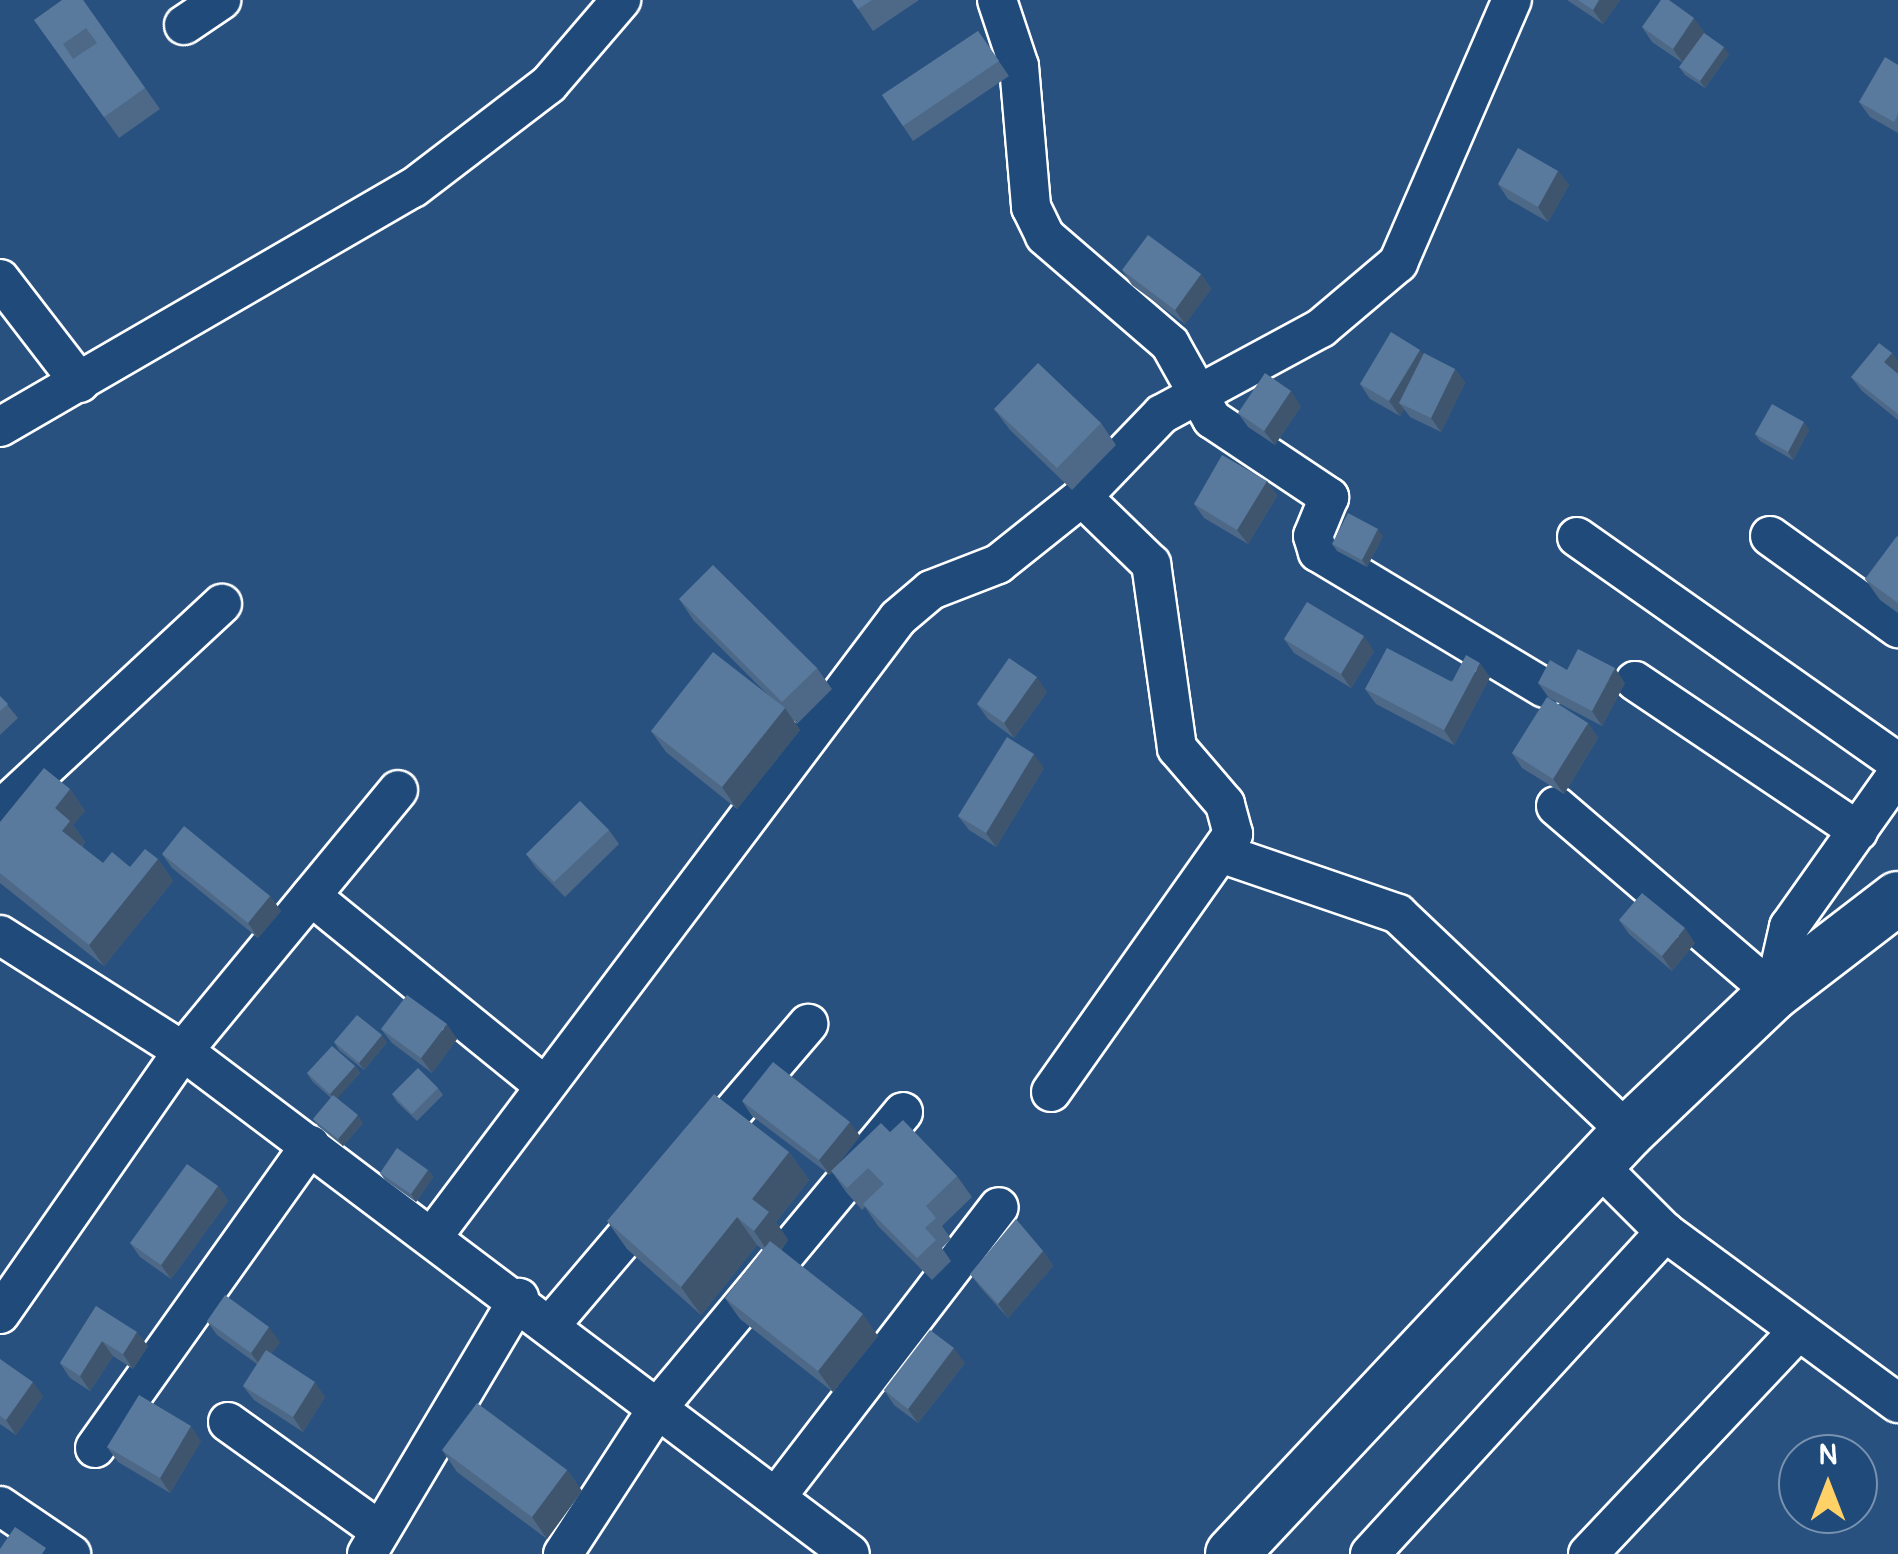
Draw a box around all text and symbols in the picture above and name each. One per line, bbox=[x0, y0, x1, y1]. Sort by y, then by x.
north arrow bbox=[1778, 1434, 1878, 1534]
text: N bbox=[1819, 1438, 1837, 1473]

